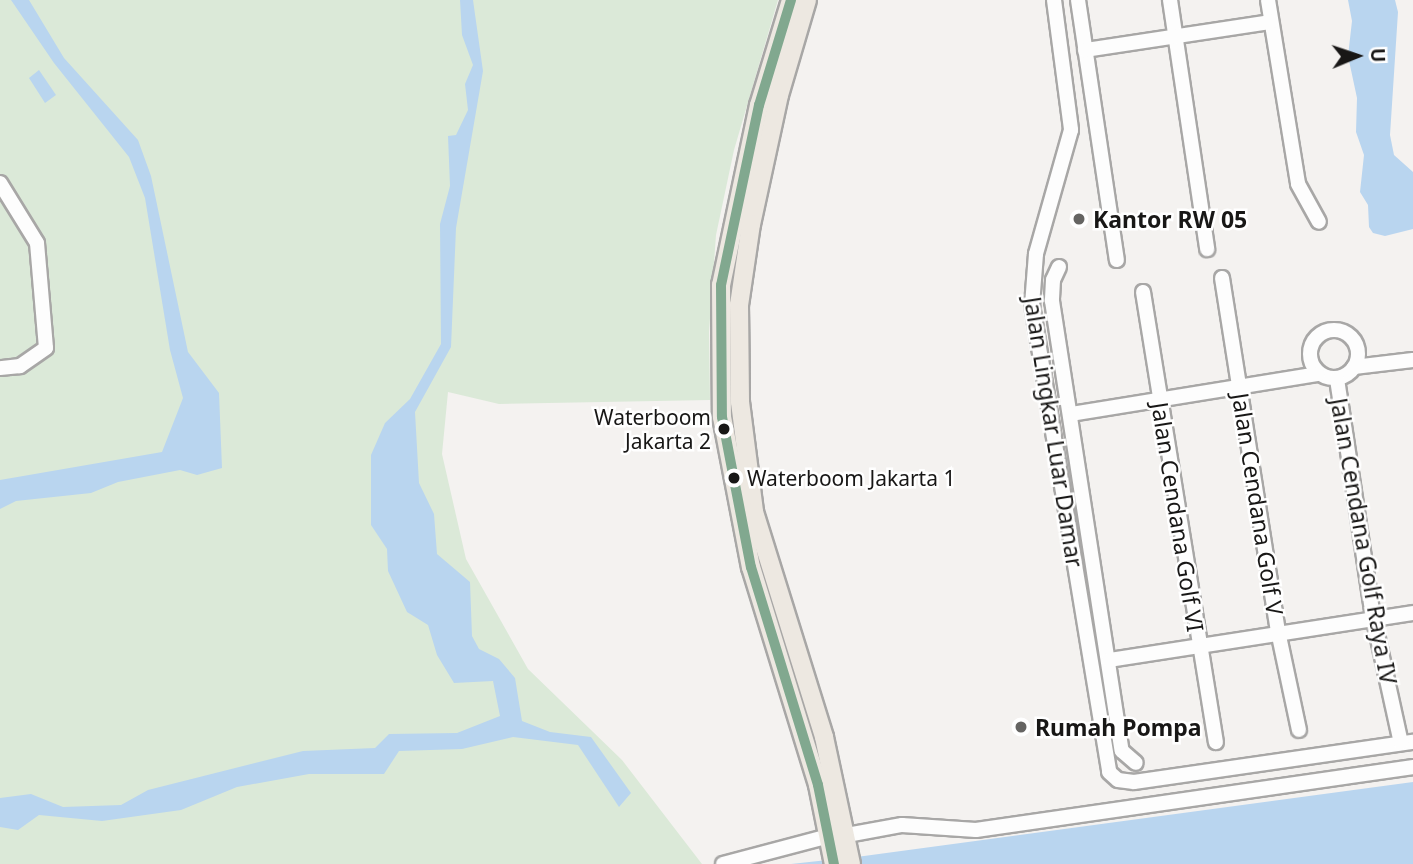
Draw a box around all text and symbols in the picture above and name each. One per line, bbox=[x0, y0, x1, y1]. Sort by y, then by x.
north arrow bbox=[1322, 21, 1392, 91]
text: U bbox=[1365, 48, 1391, 63]
place label: Kantor RW 05 bbox=[1093, 205, 1247, 233]
marker: Kantor RW 05 bbox=[1071, 211, 1087, 227]
street label: Jalan Lingkar Luar Damar bbox=[1019, 295, 1089, 569]
street label: Jalan Cendana Golf V bbox=[1227, 391, 1289, 617]
street label: Jalan Cendana Golf Raya IV bbox=[1325, 396, 1403, 686]
street label: Jalan Cendana Golf VI bbox=[1146, 400, 1210, 634]
place label: Waterboom Jakarta 2 bbox=[594, 404, 711, 454]
marker: Waterboom Jakarta 2 bbox=[717, 422, 731, 436]
place label: Waterboom Jakarta 1 bbox=[747, 465, 955, 491]
marker: Waterboom Jakarta 1 bbox=[727, 471, 741, 485]
place label: Rumah Pompa bbox=[1035, 713, 1202, 741]
marker: Rumah Pompa bbox=[1013, 719, 1029, 735]

